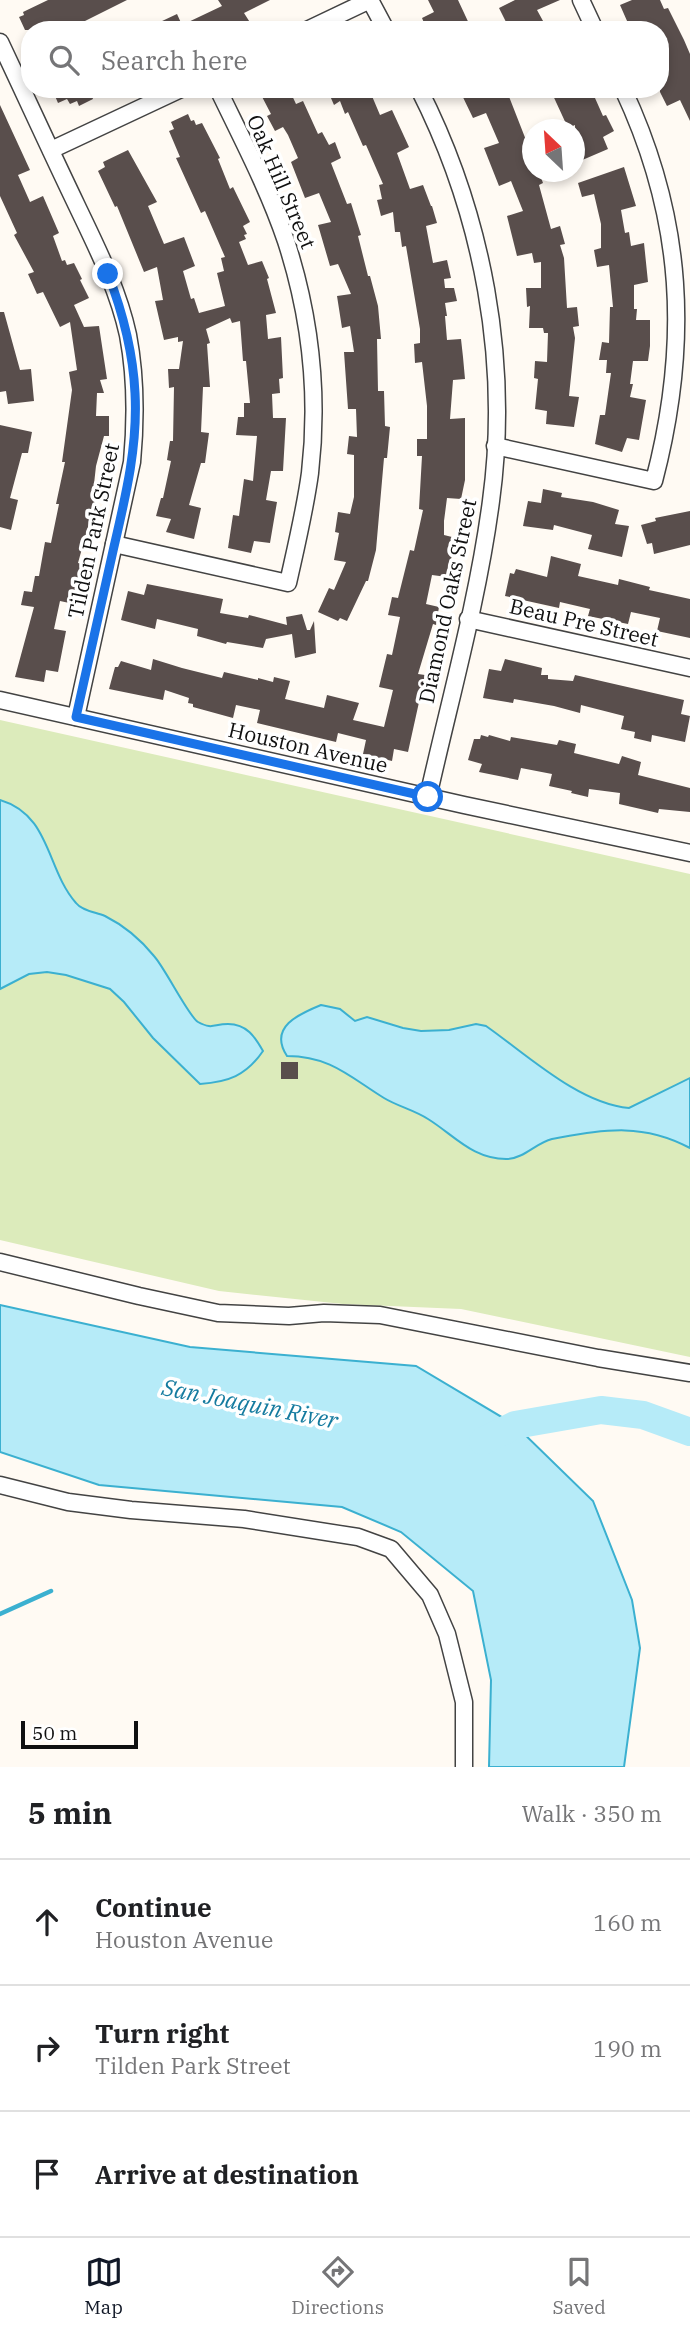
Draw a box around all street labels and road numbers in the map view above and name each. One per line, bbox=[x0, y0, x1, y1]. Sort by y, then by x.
street label: Oak Hill Street bbox=[241, 110, 323, 253]
street label: Tilden Park Street bbox=[61, 441, 125, 621]
street label: Diamond Oaks Street bbox=[412, 496, 482, 706]
street label: Beau Pre Street bbox=[507, 591, 661, 653]
street label: Houston Avenue bbox=[226, 715, 391, 779]

